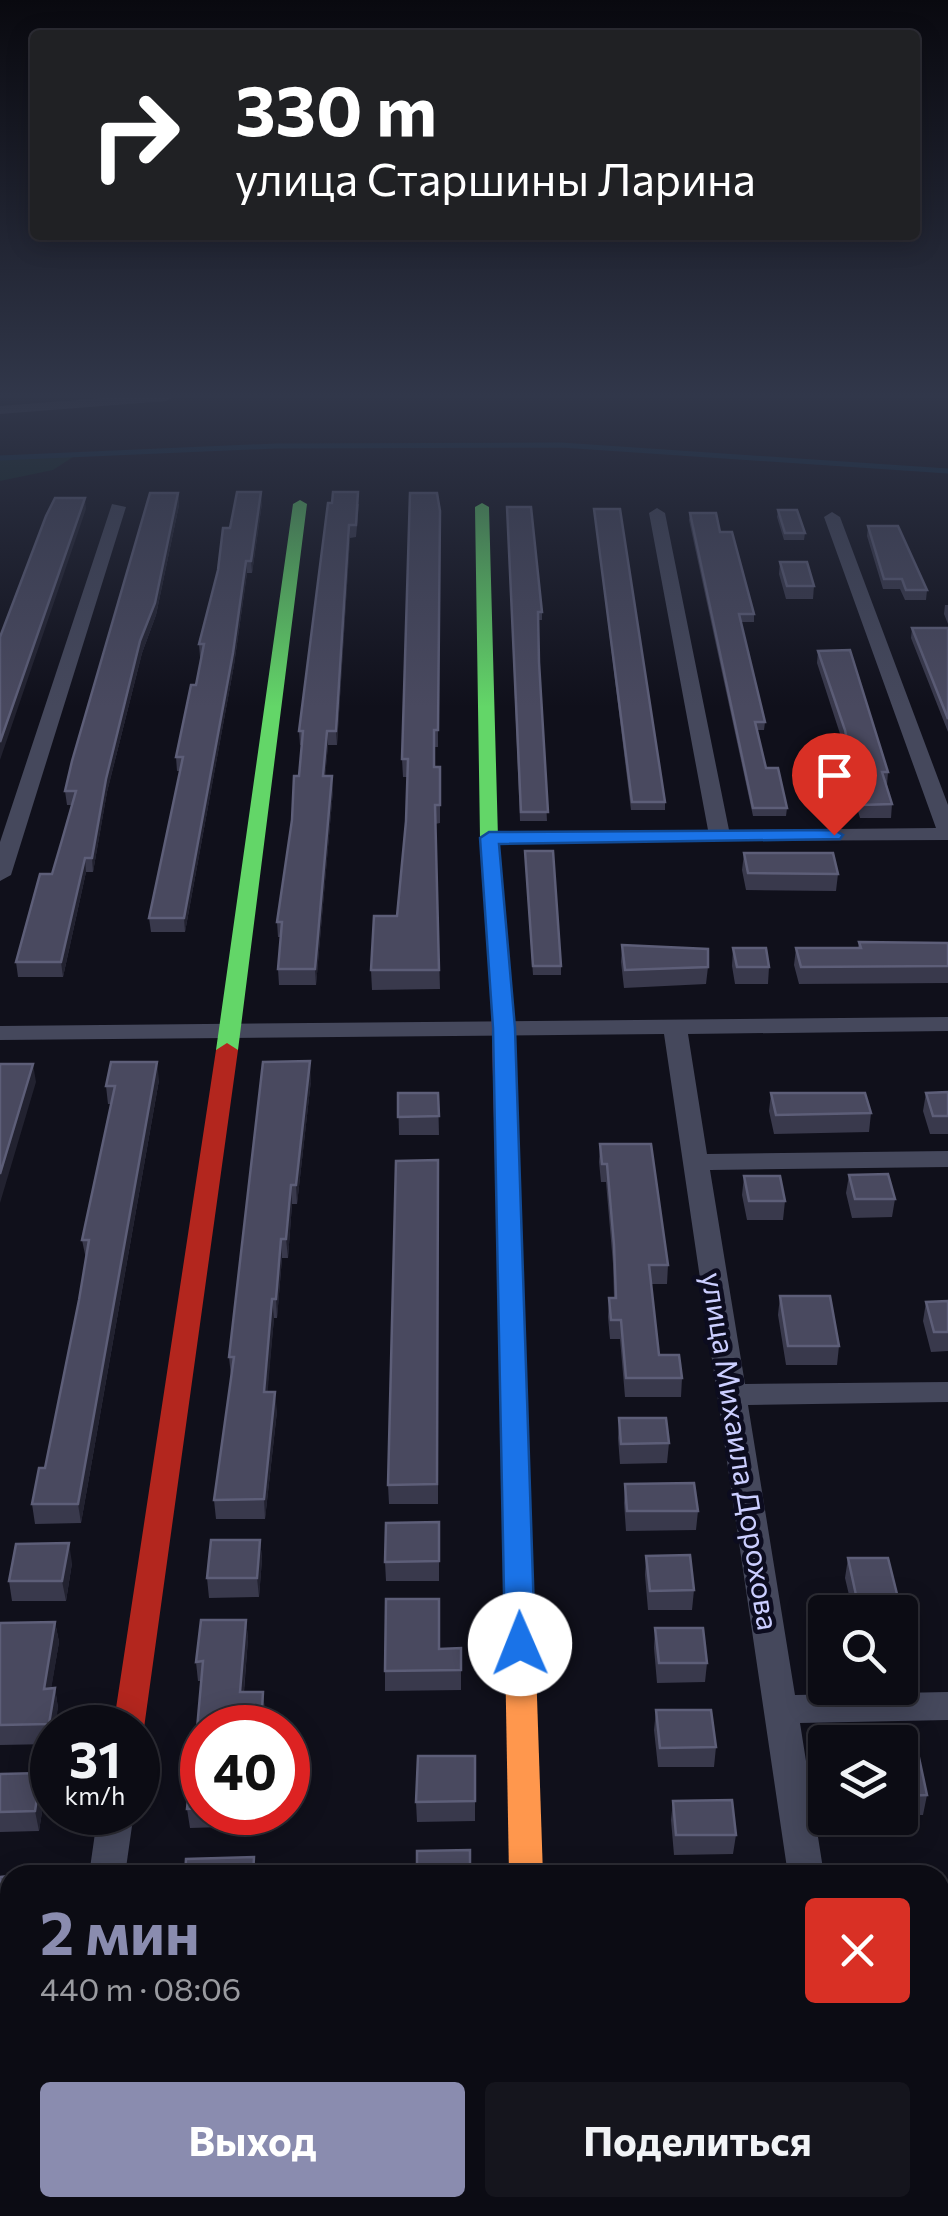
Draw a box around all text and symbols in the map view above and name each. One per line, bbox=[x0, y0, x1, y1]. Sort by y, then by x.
text: 330 m bbox=[235, 65, 437, 150]
icon: right bbox=[70, 70, 200, 200]
text: улица Старшины Ларина bbox=[235, 150, 756, 205]
pin bbox=[792, 733, 877, 836]
icon: arrive bbox=[807, 748, 862, 803]
street label: улица Михаила Дорохова bbox=[695, 1269, 789, 1633]
position arrow bbox=[468, 1592, 572, 1696]
map controls bbox=[808, 1595, 918, 1835]
button: search bbox=[808, 1595, 918, 1705]
speed limit sign: 40 bbox=[180, 1705, 310, 1835]
button: layers bbox=[808, 1725, 918, 1835]
text: 31 bbox=[69, 1727, 121, 1788]
text: km/h bbox=[65, 1780, 125, 1810]
text: 2 мин bbox=[40, 1894, 200, 1967]
button: close bbox=[805, 1898, 910, 2003]
text: 440 m · 08:06 bbox=[40, 1968, 241, 2008]
button: Выход bbox=[40, 2082, 465, 2197]
button: Поделиться bbox=[485, 2082, 910, 2197]

